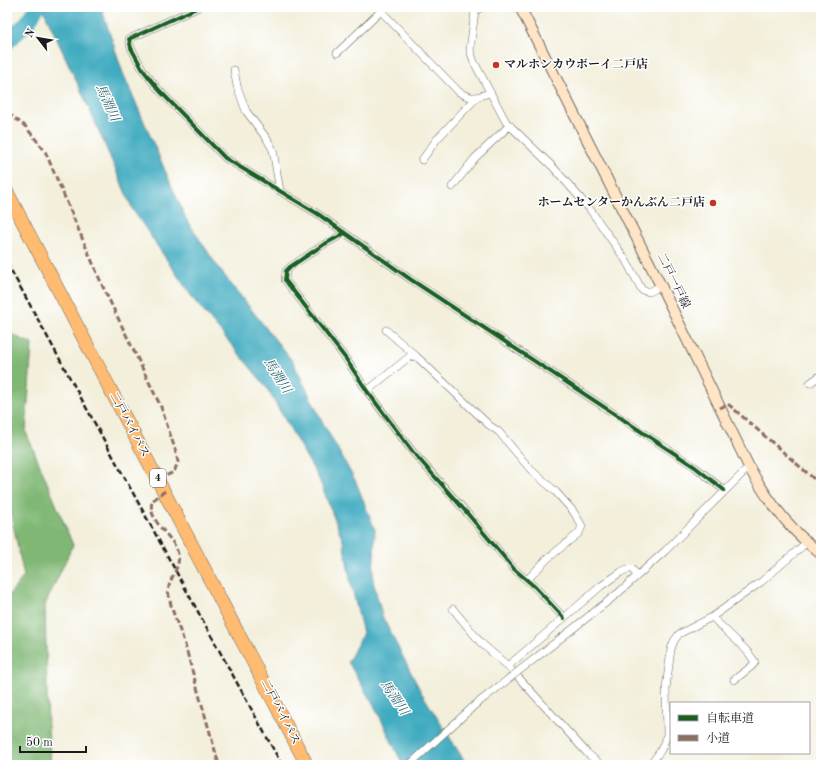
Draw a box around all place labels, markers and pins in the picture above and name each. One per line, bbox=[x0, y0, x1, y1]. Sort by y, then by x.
place label: マルホンカウボーイ二戸店 bbox=[504, 57, 648, 71]
marker: マルホンカウボーイ二戸店 bbox=[491, 60, 501, 70]
place label: ホームセンターかんぶん二戸店 bbox=[537, 195, 705, 209]
marker: ホームセンターかんぶん二戸店 bbox=[708, 198, 718, 208]

